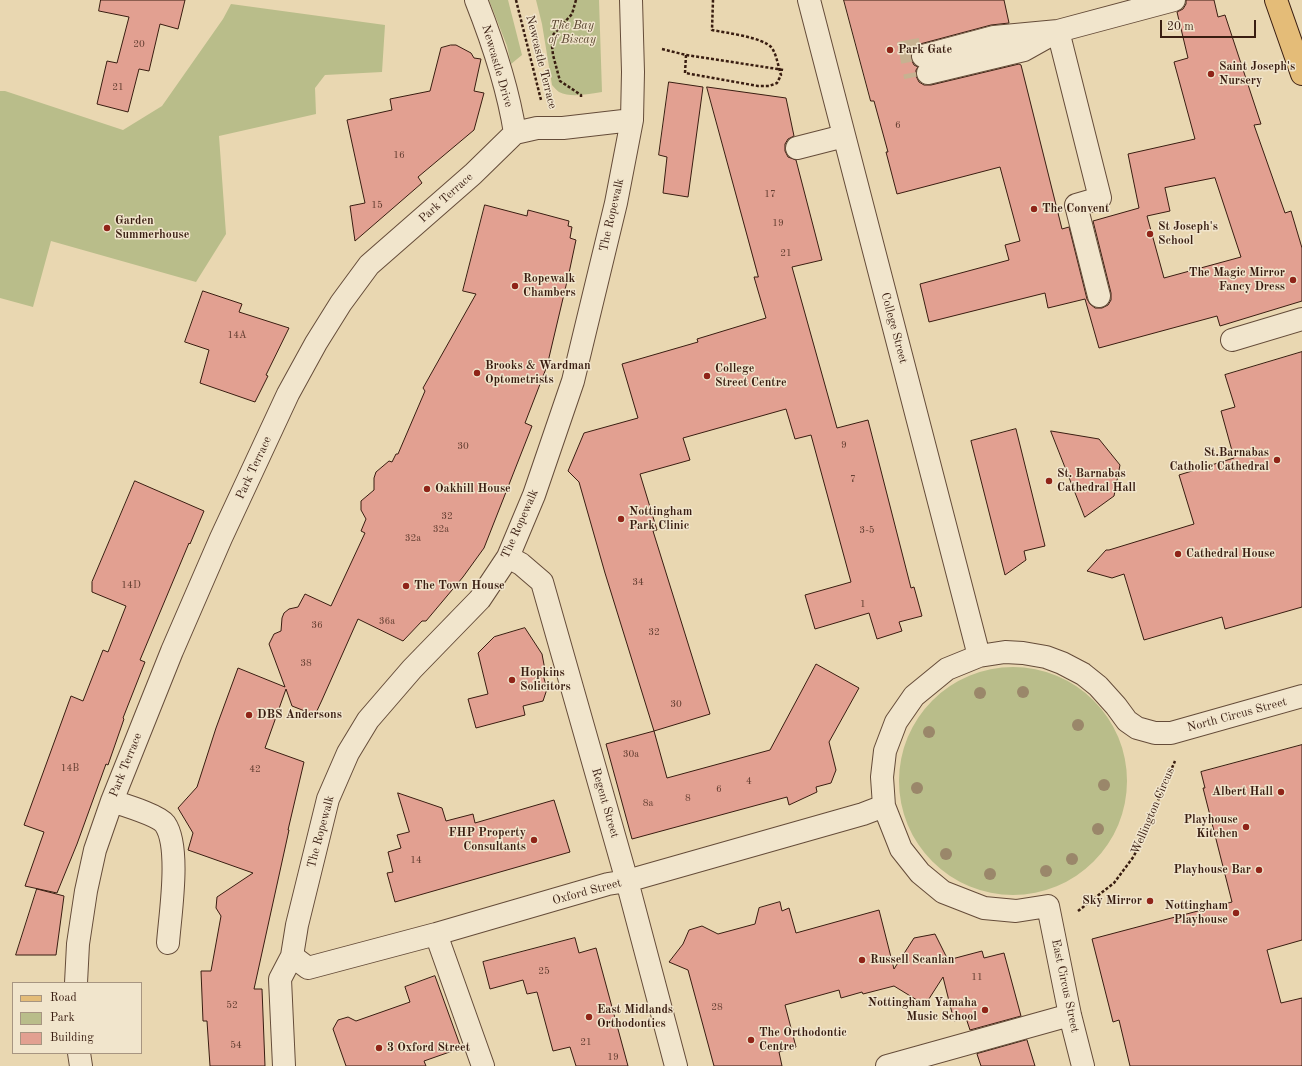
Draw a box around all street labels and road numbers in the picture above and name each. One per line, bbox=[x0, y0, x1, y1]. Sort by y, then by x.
street label: Newcastle Terrace bbox=[522, 14, 560, 110]
street label: Newcastle Drive bbox=[478, 23, 516, 109]
street label: Park Terrace bbox=[416, 170, 476, 226]
street label: The Ropewalk bbox=[597, 177, 627, 253]
street label: College Street bbox=[878, 291, 910, 365]
street label: Park Terrace bbox=[233, 434, 275, 502]
street label: The Ropewalk bbox=[498, 487, 542, 561]
street label: North Circus Street bbox=[1186, 695, 1288, 735]
street label: Park Terrace bbox=[107, 731, 145, 799]
street label: Wellington Circus bbox=[1128, 765, 1178, 857]
street label: Regent Street bbox=[588, 766, 622, 840]
street label: The Ropewalk bbox=[304, 794, 338, 870]
street label: Oxford Street bbox=[551, 876, 623, 908]
street label: East Circus Street bbox=[1048, 938, 1082, 1034]

